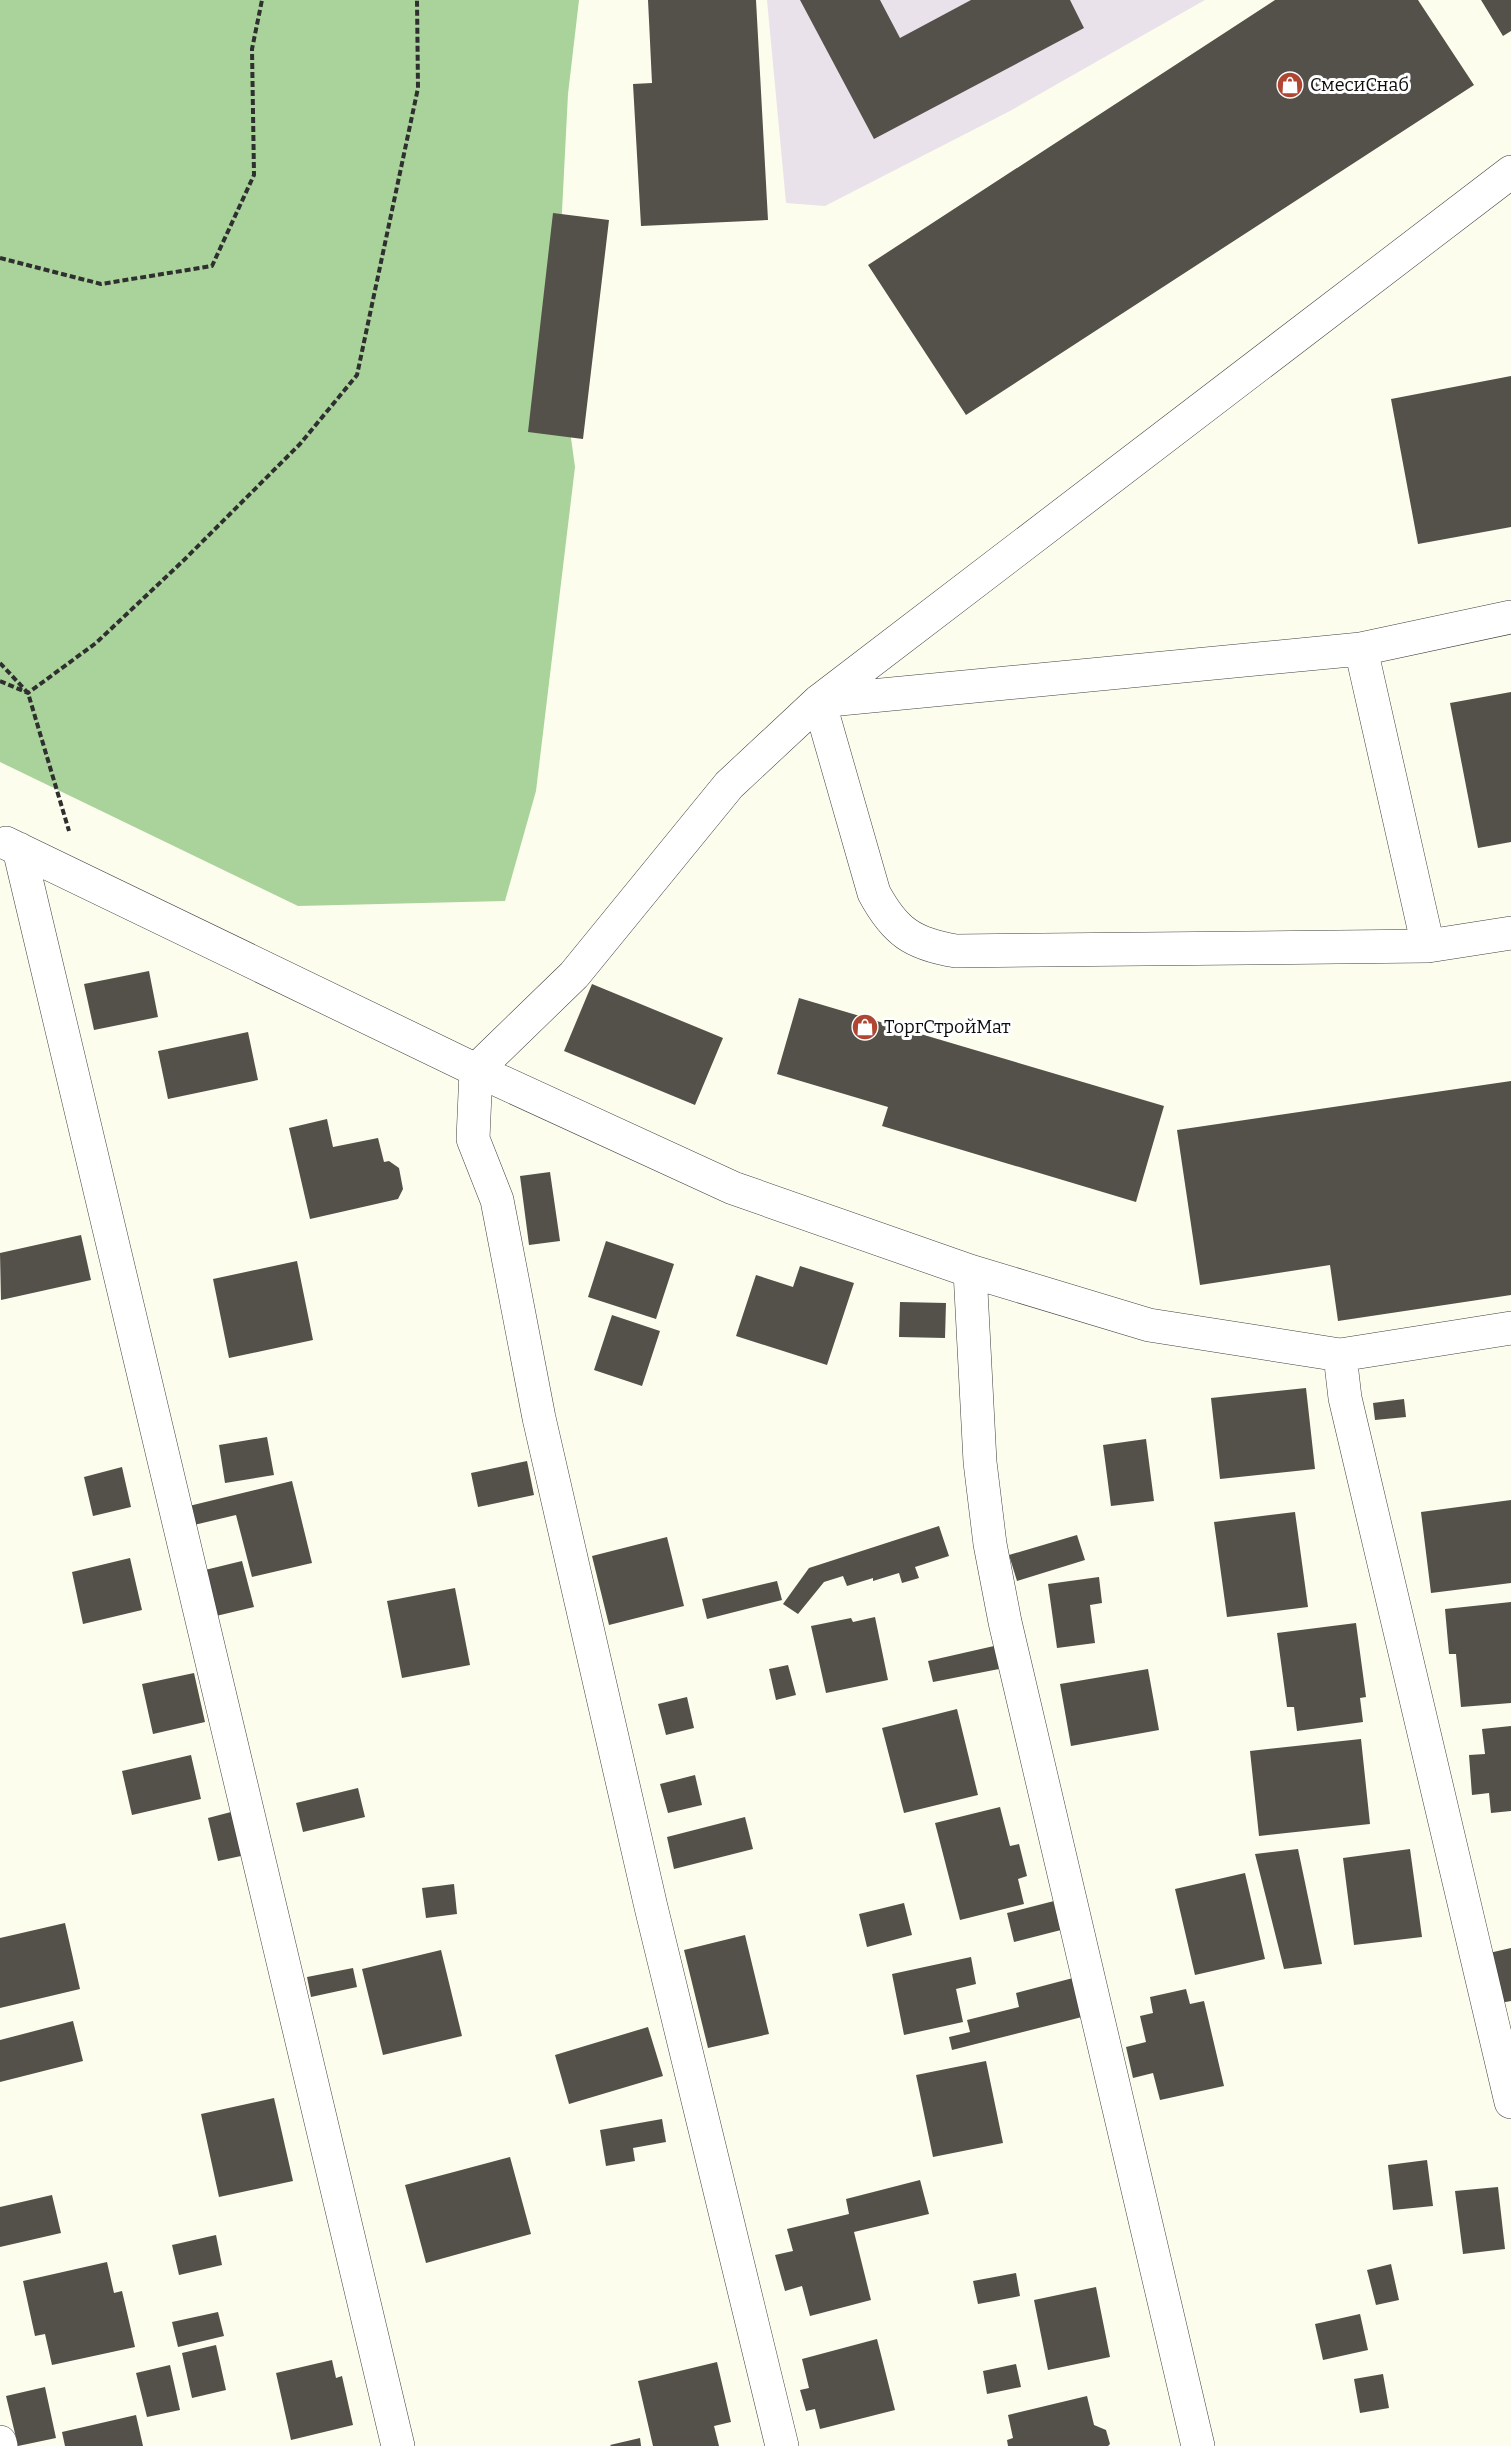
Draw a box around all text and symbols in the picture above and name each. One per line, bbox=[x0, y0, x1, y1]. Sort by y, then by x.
shop icon: СмесиСнаб bbox=[1275, 70, 1305, 100]
place label: СмесиСнаб bbox=[1310, 74, 1409, 96]
shop icon: ТоргСтройМат bbox=[850, 1012, 880, 1042]
place label: ТоргСтройМат bbox=[884, 1016, 1010, 1038]

